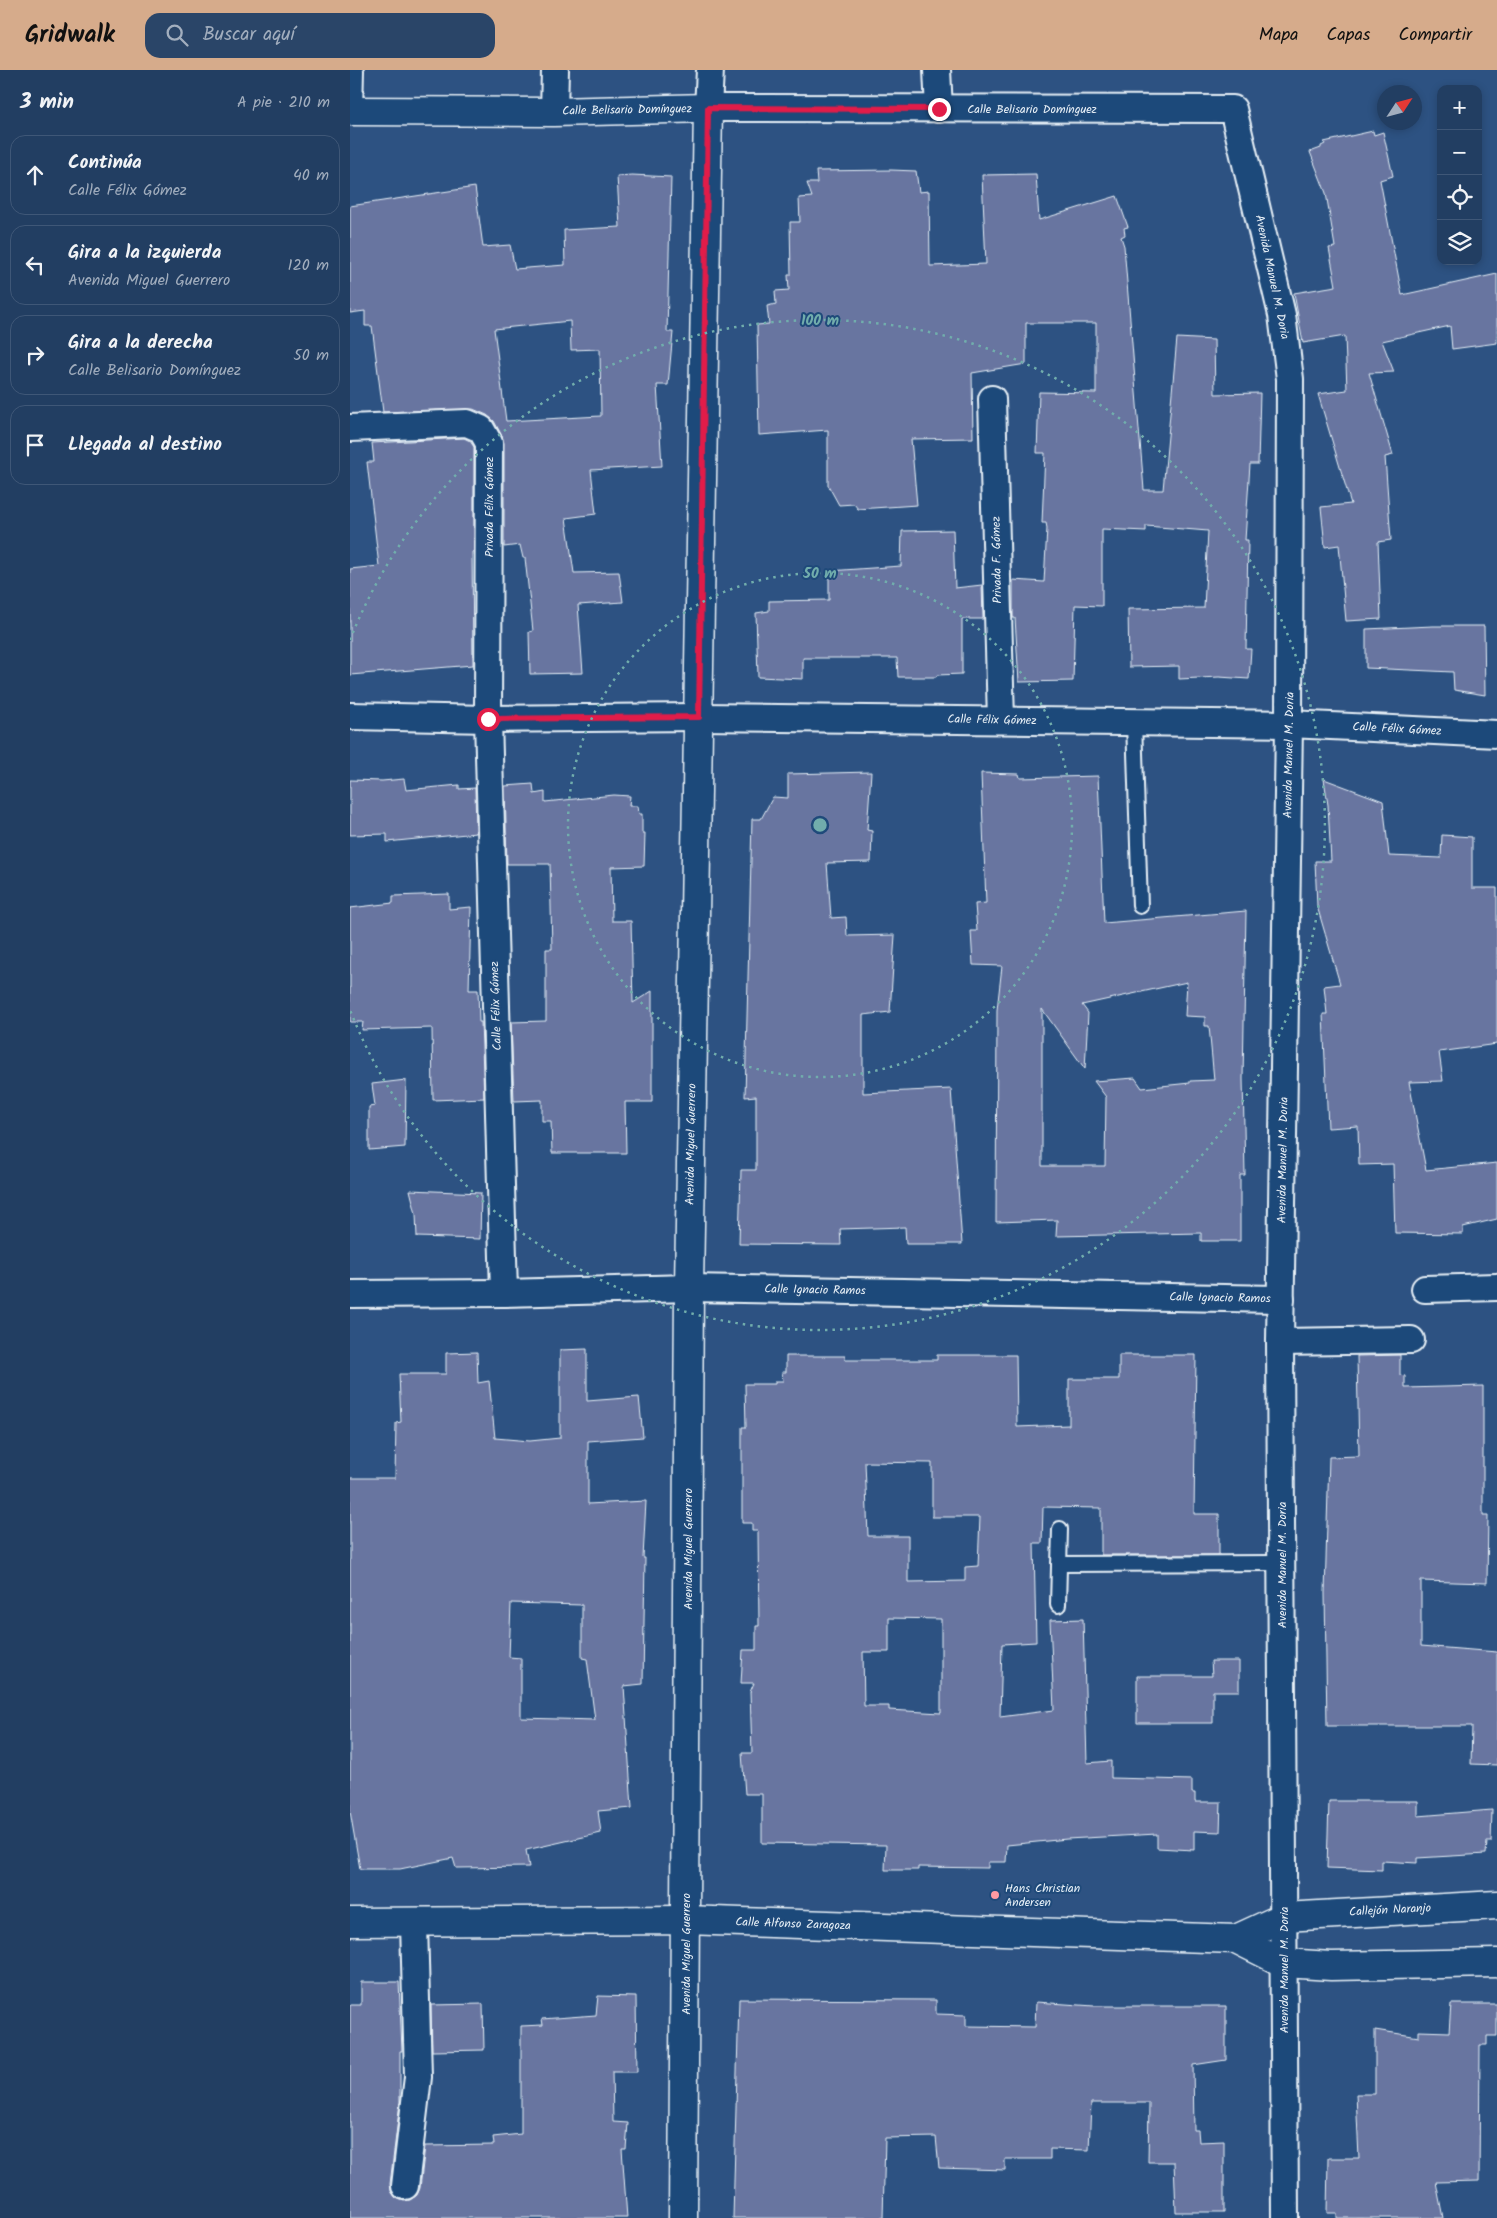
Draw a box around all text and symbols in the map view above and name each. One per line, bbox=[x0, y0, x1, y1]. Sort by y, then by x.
search box bbox=[145, 13, 495, 58]
text: Gridwalk bbox=[25, 16, 115, 55]
text: Buscar aquí bbox=[203, 20, 295, 50]
icon: search bbox=[163, 21, 191, 49]
text: Mapa bbox=[1259, 21, 1299, 50]
text: Capas bbox=[1327, 21, 1371, 50]
text: Compartir bbox=[1399, 21, 1472, 50]
north arrow bbox=[1377, 85, 1422, 130]
map controls bbox=[1437, 85, 1482, 265]
button: + bbox=[1437, 85, 1482, 130]
text: 3 min bbox=[20, 86, 74, 119]
text: A pie · 210 m bbox=[237, 90, 330, 115]
route end bbox=[928, 98, 951, 121]
street label: Calle Belisario Domínguez bbox=[562, 99, 692, 121]
street label: Calle Belisario Domínguez bbox=[967, 100, 1097, 119]
button: − bbox=[1437, 130, 1482, 175]
text: Continúa bbox=[68, 148, 142, 178]
icon: ahead bbox=[21, 161, 49, 189]
text: 40 m bbox=[293, 163, 329, 188]
button: locate bbox=[1437, 175, 1482, 220]
text: Calle Félix Gómez bbox=[68, 178, 187, 203]
street label: Avenida Manuel M. Doria bbox=[1250, 213, 1295, 341]
button: layers bbox=[1437, 220, 1482, 265]
text: Gira a la izquierda bbox=[68, 238, 221, 268]
icon: left bbox=[21, 251, 49, 279]
text: 120 m bbox=[288, 253, 329, 278]
text: Avenida Miguel Guerrero bbox=[68, 268, 230, 293]
text: 100 m bbox=[801, 309, 839, 333]
text: Gira a la derecha bbox=[68, 328, 213, 358]
icon: right bbox=[21, 341, 49, 369]
text: 50 m bbox=[293, 343, 329, 368]
text: Calle Belisario Domínguez bbox=[68, 358, 241, 383]
text: Llegada al destino bbox=[68, 430, 222, 460]
icon: arrive bbox=[21, 431, 49, 459]
street label: Privada Félix Gómez bbox=[480, 457, 499, 557]
street label: Privada F. Gómez bbox=[987, 516, 1007, 604]
text: 50 m bbox=[802, 562, 837, 586]
street label: Avenida Manuel M. Doria bbox=[1278, 691, 1300, 818]
route start bbox=[477, 708, 500, 731]
street label: Calle Félix Gómez bbox=[947, 710, 1037, 730]
street label: Calle Félix Gómez bbox=[1352, 717, 1442, 741]
centre of rings bbox=[811, 816, 829, 834]
street label: Calle Félix Gómez bbox=[485, 961, 507, 1051]
street label: Avenida Miguel Guerrero bbox=[680, 1083, 702, 1205]
street label: Avenida Manuel M. Doria bbox=[1272, 1096, 1294, 1223]
street label: Calle Ignacio Ramos bbox=[764, 1280, 866, 1300]
street label: Calle Ignacio Ramos bbox=[1169, 1288, 1271, 1308]
street label: Avenida Miguel Guerrero bbox=[679, 1488, 698, 1610]
street label: Avenida Manuel M. Doria bbox=[1273, 1501, 1292, 1628]
place label: Hans Christian Andersen bbox=[1005, 1879, 1080, 1912]
marker: Hans Christian Andersen bbox=[989, 1889, 1001, 1901]
street label: Avenida Miguel Guerrero bbox=[677, 1893, 696, 2015]
street label: Callejón Naranjo bbox=[1349, 1898, 1431, 1922]
street label: Avenida Manuel M. Doria bbox=[1275, 1906, 1294, 2033]
street label: Calle Alfonso Zaragoza bbox=[735, 1912, 851, 1936]

